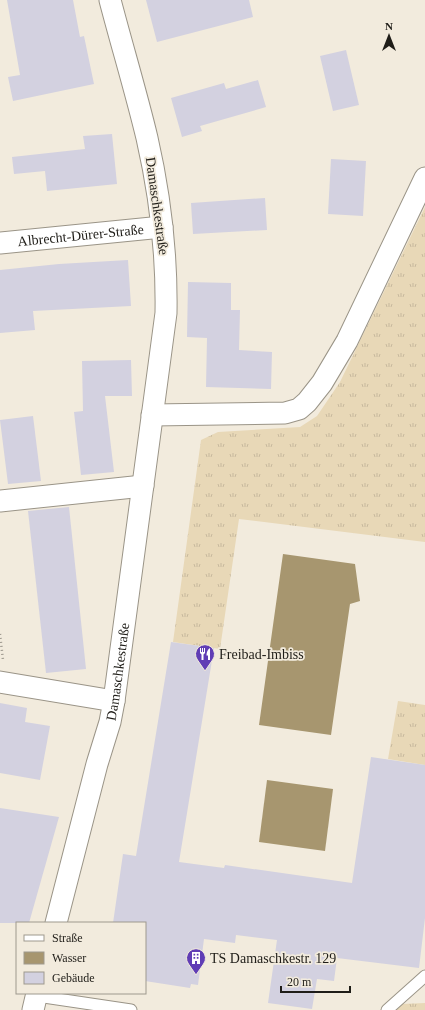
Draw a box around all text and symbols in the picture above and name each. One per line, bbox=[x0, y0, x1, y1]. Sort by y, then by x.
north arrow bbox=[369, 16, 409, 56]
text: N bbox=[385, 20, 393, 32]
street label: Damaschkestraße bbox=[143, 156, 171, 256]
street label: Albrecht-Dürer-Straße bbox=[17, 221, 144, 249]
street label: Damaschkestraße bbox=[103, 622, 132, 722]
restaurant icon: Freibad-Imbiss bbox=[194, 643, 216, 671]
place label: Freibad-Imbiss bbox=[219, 647, 304, 662]
legend bbox=[16, 922, 146, 994]
text: Straße bbox=[52, 931, 83, 945]
building icon: TS Damaschkestr. 129 bbox=[185, 947, 207, 975]
text: Wasser bbox=[52, 951, 86, 965]
place label: TS Damaschkestr. 129 bbox=[210, 951, 336, 966]
scale bar bbox=[281, 968, 350, 994]
text: Gebäude bbox=[52, 971, 95, 985]
text: 20 m bbox=[287, 975, 312, 989]

